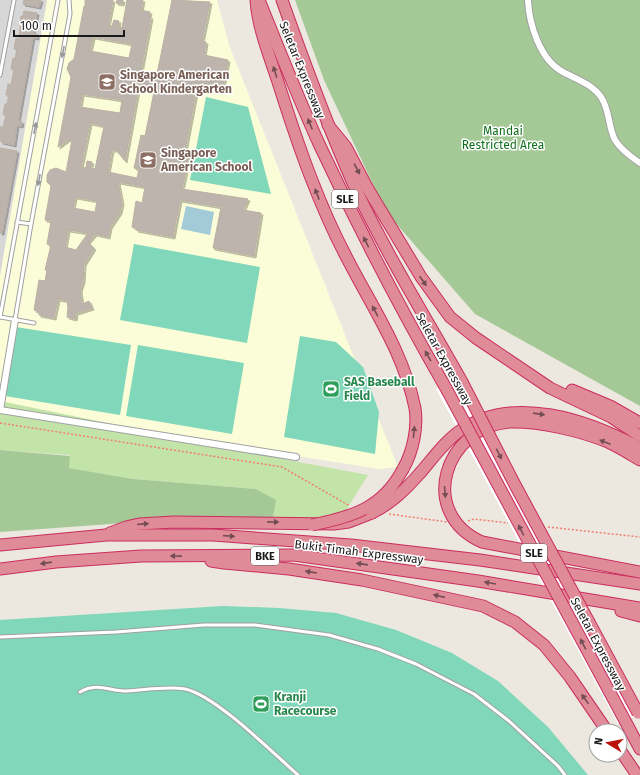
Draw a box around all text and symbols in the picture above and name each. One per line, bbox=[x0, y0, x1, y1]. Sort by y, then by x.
scale bar bbox=[14, 12, 124, 38]
text: 100 m bbox=[20, 19, 52, 33]
street label: Seletar Expressway bbox=[276, 19, 328, 121]
one-way arrow bbox=[60, 46, 66, 58]
one-way arrow bbox=[271, 65, 277, 77]
place label: Singapore American School Kindergarten bbox=[120, 68, 232, 96]
school or university icon: Singapore American School Kindergarten bbox=[97, 72, 117, 92]
one-way arrow bbox=[307, 118, 313, 130]
one-way arrow bbox=[32, 122, 38, 135]
park label: Mandai Restricted Area bbox=[462, 124, 544, 152]
place label: Singapore American School bbox=[160, 146, 253, 174]
school or university icon: Singapore American School bbox=[138, 150, 158, 170]
one-way arrow bbox=[354, 163, 361, 174]
one-way arrow bbox=[36, 174, 42, 186]
one-way arrow bbox=[314, 188, 320, 200]
road number: SLE bbox=[332, 190, 358, 208]
one-way arrow bbox=[363, 236, 369, 248]
one-way arrow bbox=[419, 275, 427, 286]
one-way arrow bbox=[372, 305, 378, 317]
street label: Seletar Expressway bbox=[413, 310, 475, 408]
one-way arrow bbox=[424, 350, 431, 362]
place label: SAS Baseball Field bbox=[344, 375, 415, 403]
sports icon: SAS Baseball Field bbox=[321, 379, 341, 399]
one-way arrow bbox=[533, 411, 545, 417]
one-way arrow bbox=[411, 426, 417, 438]
one-way arrow bbox=[599, 438, 611, 444]
one-way arrow bbox=[496, 448, 502, 460]
one-way arrow bbox=[442, 486, 449, 498]
one-way arrow bbox=[267, 519, 279, 526]
one-way arrow bbox=[137, 521, 149, 528]
one-way arrow bbox=[518, 524, 525, 536]
one-way arrow bbox=[223, 533, 235, 540]
street label: Bukit Timah Expressway bbox=[294, 537, 424, 567]
road number: SLE bbox=[521, 544, 547, 562]
road number: BKE bbox=[251, 547, 279, 565]
one-way arrow bbox=[169, 553, 182, 559]
one-way arrow bbox=[40, 560, 52, 566]
one-way arrow bbox=[356, 561, 368, 567]
one-way arrow bbox=[305, 569, 317, 575]
one-way arrow bbox=[484, 580, 496, 586]
one-way arrow bbox=[433, 592, 445, 598]
street label: Seletar Expressway bbox=[568, 595, 629, 693]
one-way arrow bbox=[580, 638, 586, 650]
place label: Kranji Racecourse bbox=[274, 690, 337, 718]
sports icon: Kranji Racecourse bbox=[251, 694, 271, 714]
one-way arrow bbox=[581, 694, 589, 704]
north arrow bbox=[588, 723, 628, 763]
text: N bbox=[592, 737, 606, 746]

